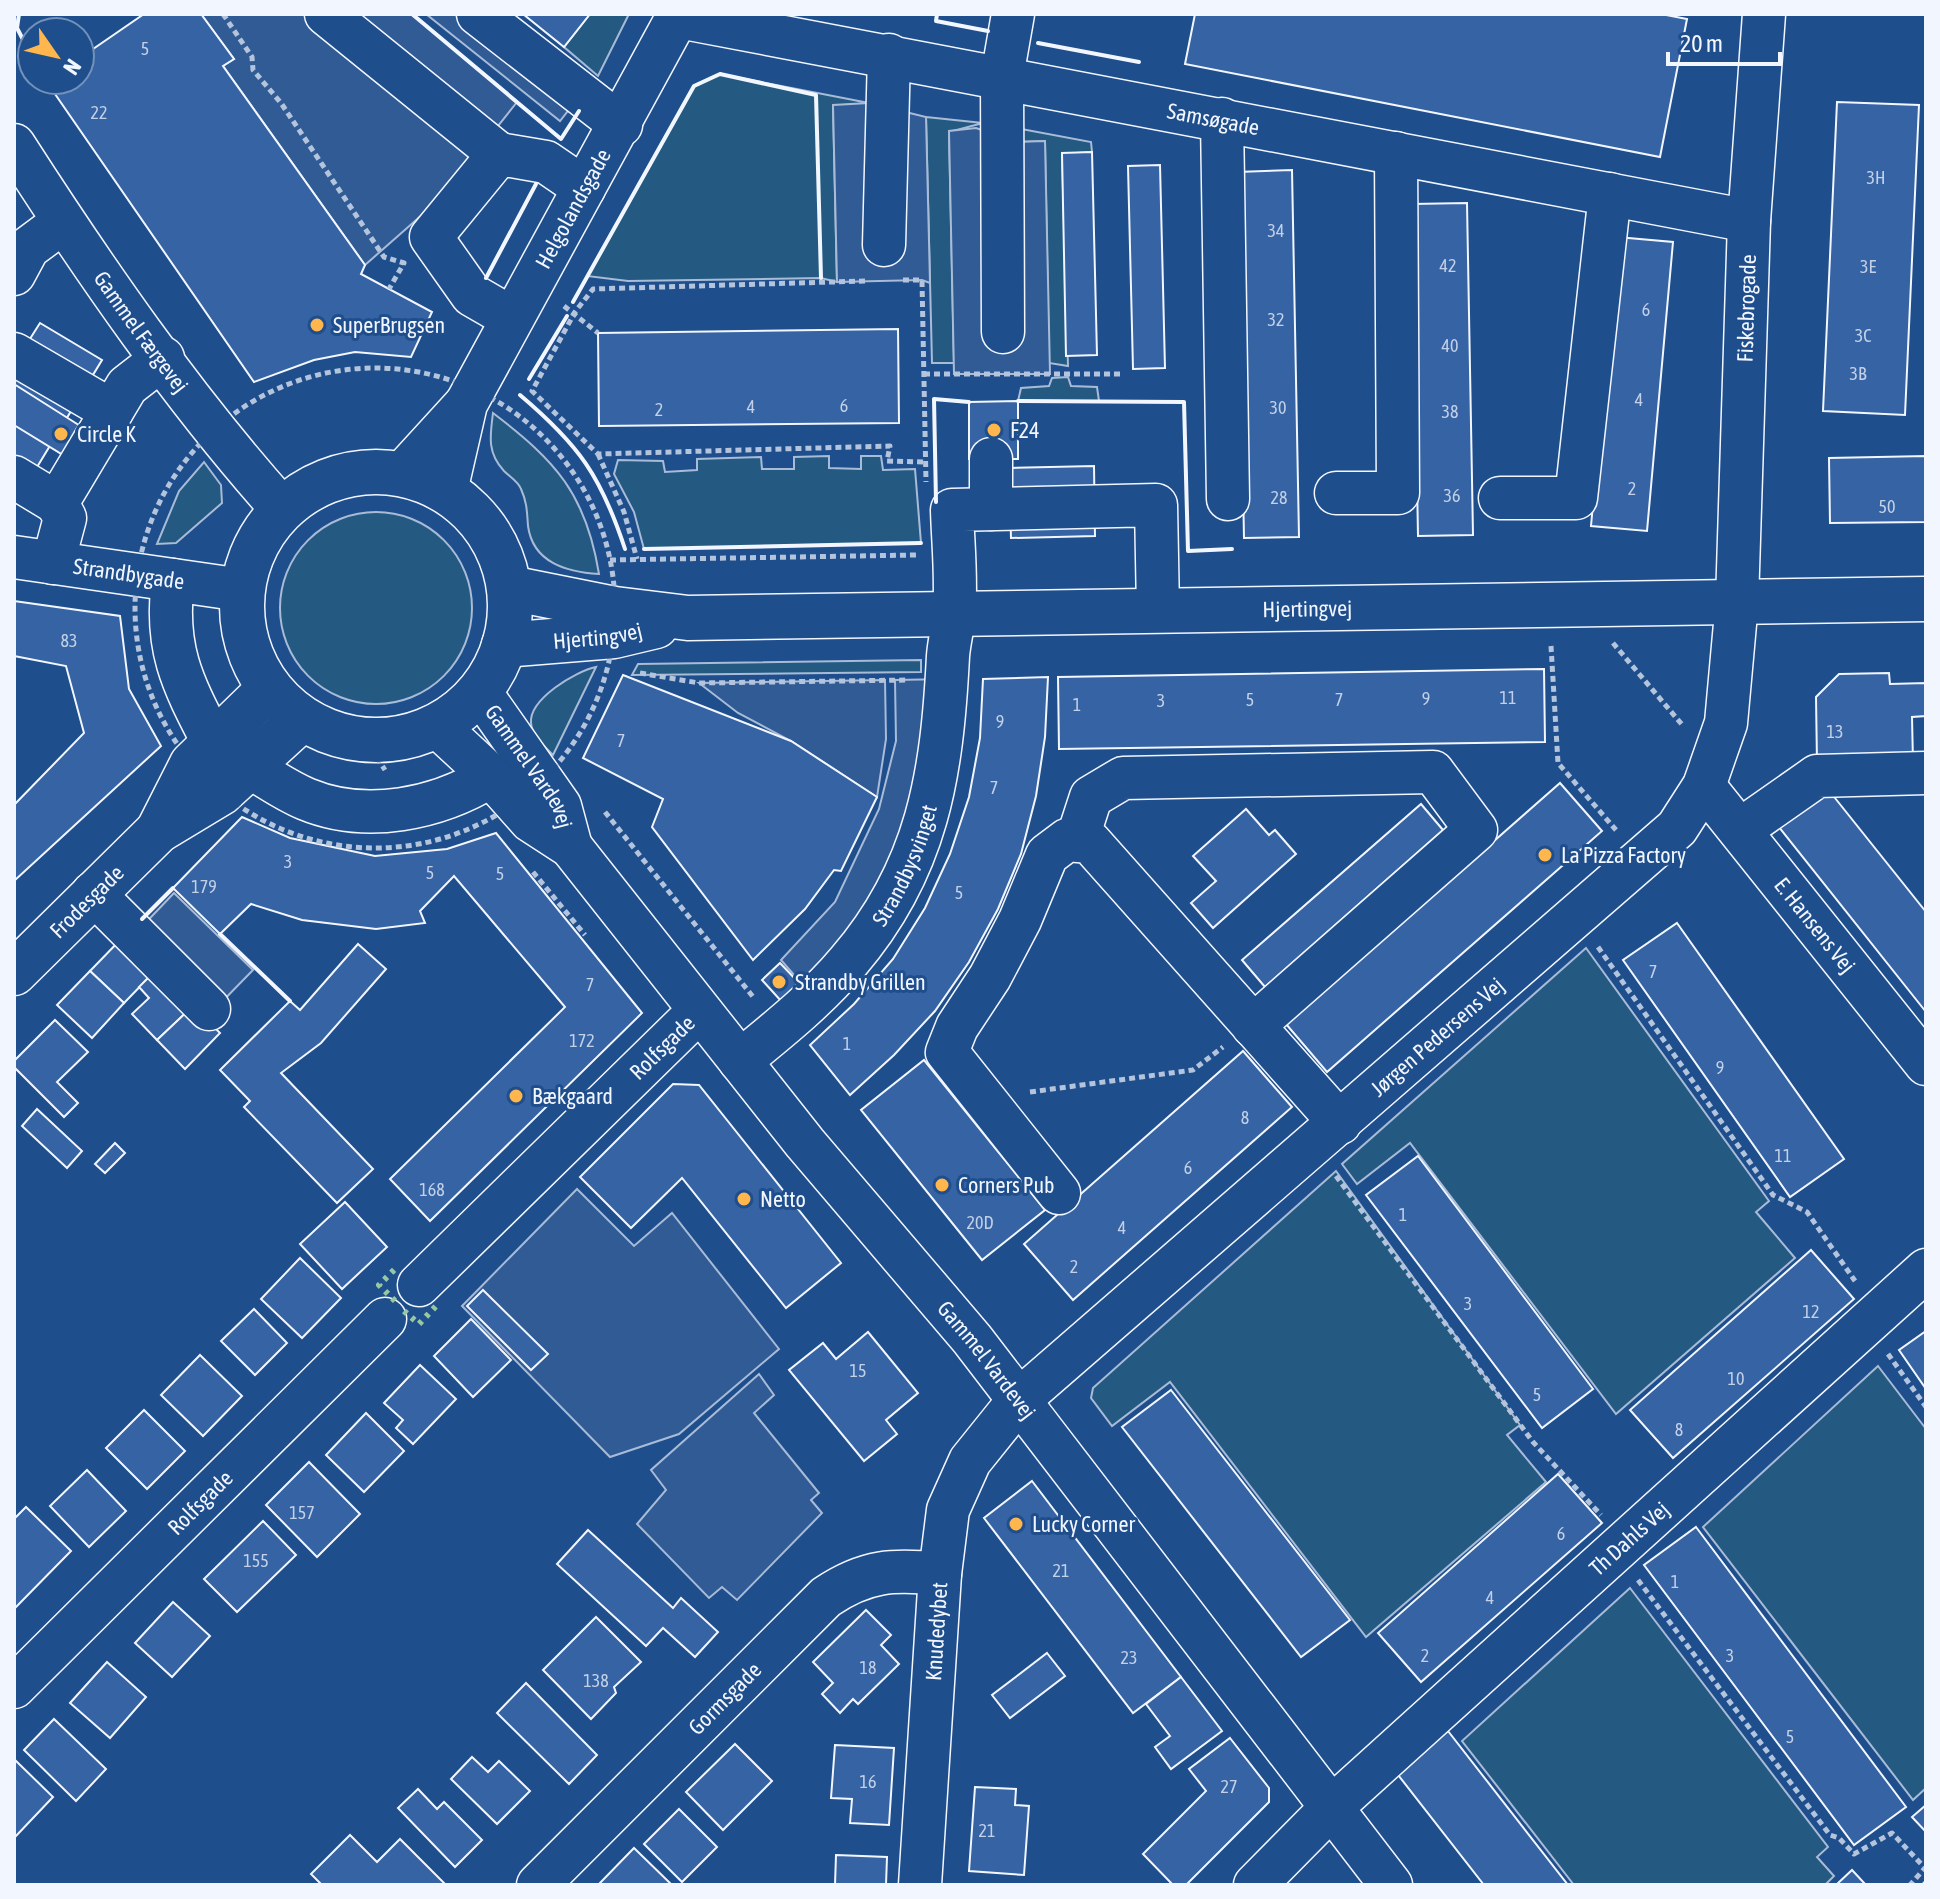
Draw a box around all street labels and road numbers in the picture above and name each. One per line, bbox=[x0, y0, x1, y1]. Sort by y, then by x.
street label: Samsøgade bbox=[1165, 97, 1262, 140]
street label: Helgolandsgade bbox=[530, 144, 616, 273]
street label: Fiskebrogade bbox=[1732, 254, 1761, 363]
street label: Gammel Færgevej bbox=[89, 266, 194, 398]
street label: Strandbygade bbox=[72, 553, 186, 595]
street label: Hjertingvej bbox=[1262, 595, 1352, 622]
street label: Hjertingvej bbox=[552, 617, 645, 654]
street label: Gammel Vardevej bbox=[480, 699, 578, 831]
street label: Strandbysvinget bbox=[866, 802, 942, 931]
street label: Frodesgade bbox=[44, 859, 129, 943]
street label: E. Hansens Vej bbox=[1769, 872, 1861, 978]
street label: Jørgen Pedersens Vej bbox=[1365, 972, 1509, 1101]
street label: Rolfsgade bbox=[624, 1010, 700, 1085]
street label: Gammel Vardevej bbox=[932, 1296, 1042, 1424]
street label: Rolfsgade bbox=[162, 1465, 238, 1540]
street label: Th Dahls Vej bbox=[1584, 1496, 1674, 1581]
street label: Knudedybet bbox=[920, 1581, 952, 1682]
street label: Gormsgade bbox=[683, 1657, 766, 1740]

